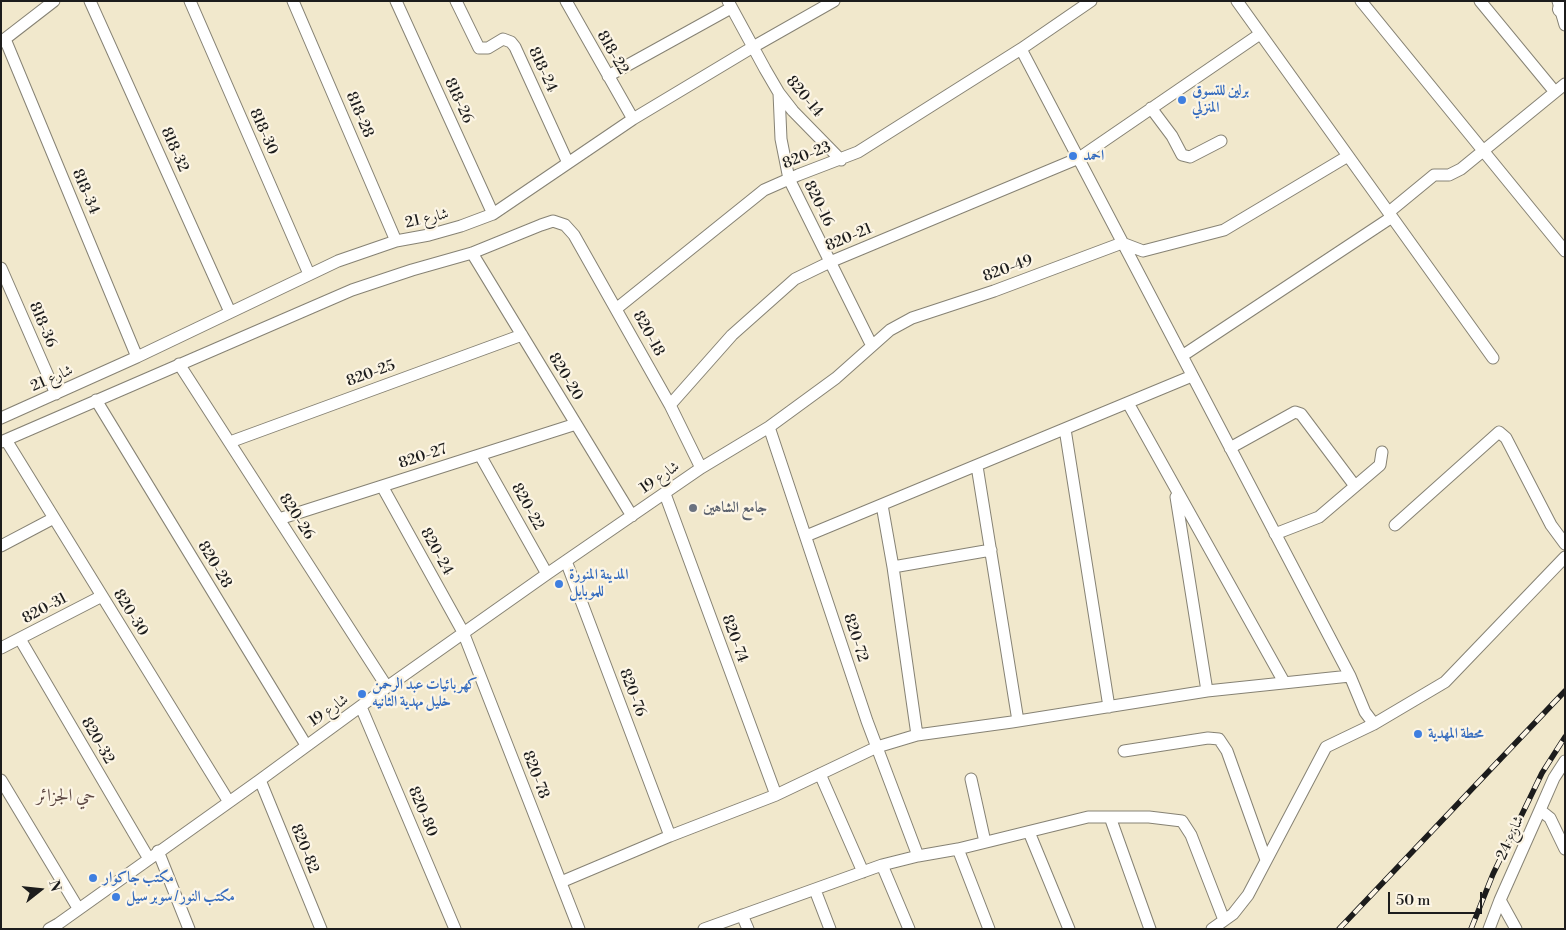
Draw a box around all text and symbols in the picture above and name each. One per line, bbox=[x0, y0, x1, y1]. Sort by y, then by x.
street label: 818-22 bbox=[592, 28, 632, 78]
street label: 818-24 bbox=[524, 45, 560, 95]
street label: 820-14 bbox=[782, 73, 826, 121]
street label: 818-26 bbox=[440, 76, 476, 126]
place label: برلين للتسوق المنزلي bbox=[1192, 82, 1249, 117]
street label: 818-28 bbox=[341, 89, 377, 141]
marker: برلين للتسوق المنزلي bbox=[1176, 94, 1188, 106]
street label: 818-30 bbox=[245, 106, 281, 158]
street label: 818-32 bbox=[156, 125, 192, 175]
street label: 820-23 bbox=[780, 139, 834, 173]
place label: احمد bbox=[1083, 147, 1104, 165]
marker: احمد bbox=[1067, 150, 1079, 162]
street label: 818-34 bbox=[67, 167, 103, 217]
street label: 820-16 bbox=[799, 178, 837, 230]
street label: شارع 21 bbox=[403, 205, 451, 233]
street label: 820-21 bbox=[823, 220, 875, 256]
street label: 820-49 bbox=[981, 252, 1035, 286]
street label: 818-36 bbox=[24, 300, 60, 350]
street label: 820-18 bbox=[628, 308, 668, 360]
street label: 820-20 bbox=[544, 350, 586, 404]
street label: 820-25 bbox=[344, 357, 398, 391]
street label: شارع 21 bbox=[28, 362, 76, 396]
street label: 820-27 bbox=[397, 441, 449, 473]
street label: شارع 19 bbox=[637, 458, 683, 498]
street label: 820-22 bbox=[507, 480, 547, 534]
street label: 820-26 bbox=[274, 491, 318, 543]
place label: جامع الشاهين bbox=[703, 499, 767, 517]
marker: جامع الشاهين bbox=[687, 502, 699, 514]
street label: 820-24 bbox=[416, 525, 456, 579]
street label: 820-28 bbox=[193, 538, 235, 592]
place label: المدينة المنورة للموبايل bbox=[569, 566, 629, 601]
marker: المدينة المنورة للموبايل bbox=[553, 578, 565, 590]
street label: 820-30 bbox=[109, 586, 151, 640]
street label: 820-31 bbox=[20, 590, 70, 628]
street label: 820-72 bbox=[839, 612, 871, 664]
street label: 820-74 bbox=[717, 613, 751, 665]
street label: 820-76 bbox=[615, 667, 649, 719]
place label: كهربائيات عبد الرحمن خليل مهدية الثانيه bbox=[372, 676, 477, 711]
marker: كهربائيات عبد الرحمن خليل مهدية الثانيه bbox=[356, 688, 368, 700]
street label: شارع 19 bbox=[306, 691, 352, 731]
street label: 820-32 bbox=[77, 715, 117, 767]
place label: محطة المهدية bbox=[1428, 725, 1483, 743]
marker: محطة المهدية bbox=[1412, 728, 1424, 740]
street label: 820-78 bbox=[518, 748, 552, 802]
street label: 820-80 bbox=[403, 784, 441, 840]
district label: حي الجزائر bbox=[36, 786, 96, 808]
street label: شارع 24 bbox=[1493, 813, 1529, 863]
street label: 820-82 bbox=[286, 822, 322, 876]
north arrow bbox=[15, 865, 65, 915]
place label: مكتب جاكوار bbox=[103, 869, 174, 887]
marker: مكتب جاكوار bbox=[87, 872, 99, 884]
text: N bbox=[44, 878, 65, 894]
scale bar bbox=[1391, 882, 1485, 914]
place label: مكتب النور / سوبر سيل bbox=[126, 888, 235, 906]
marker: مكتب النور / سوبر سيل bbox=[110, 891, 122, 903]
text: 50 m bbox=[1396, 891, 1430, 910]

